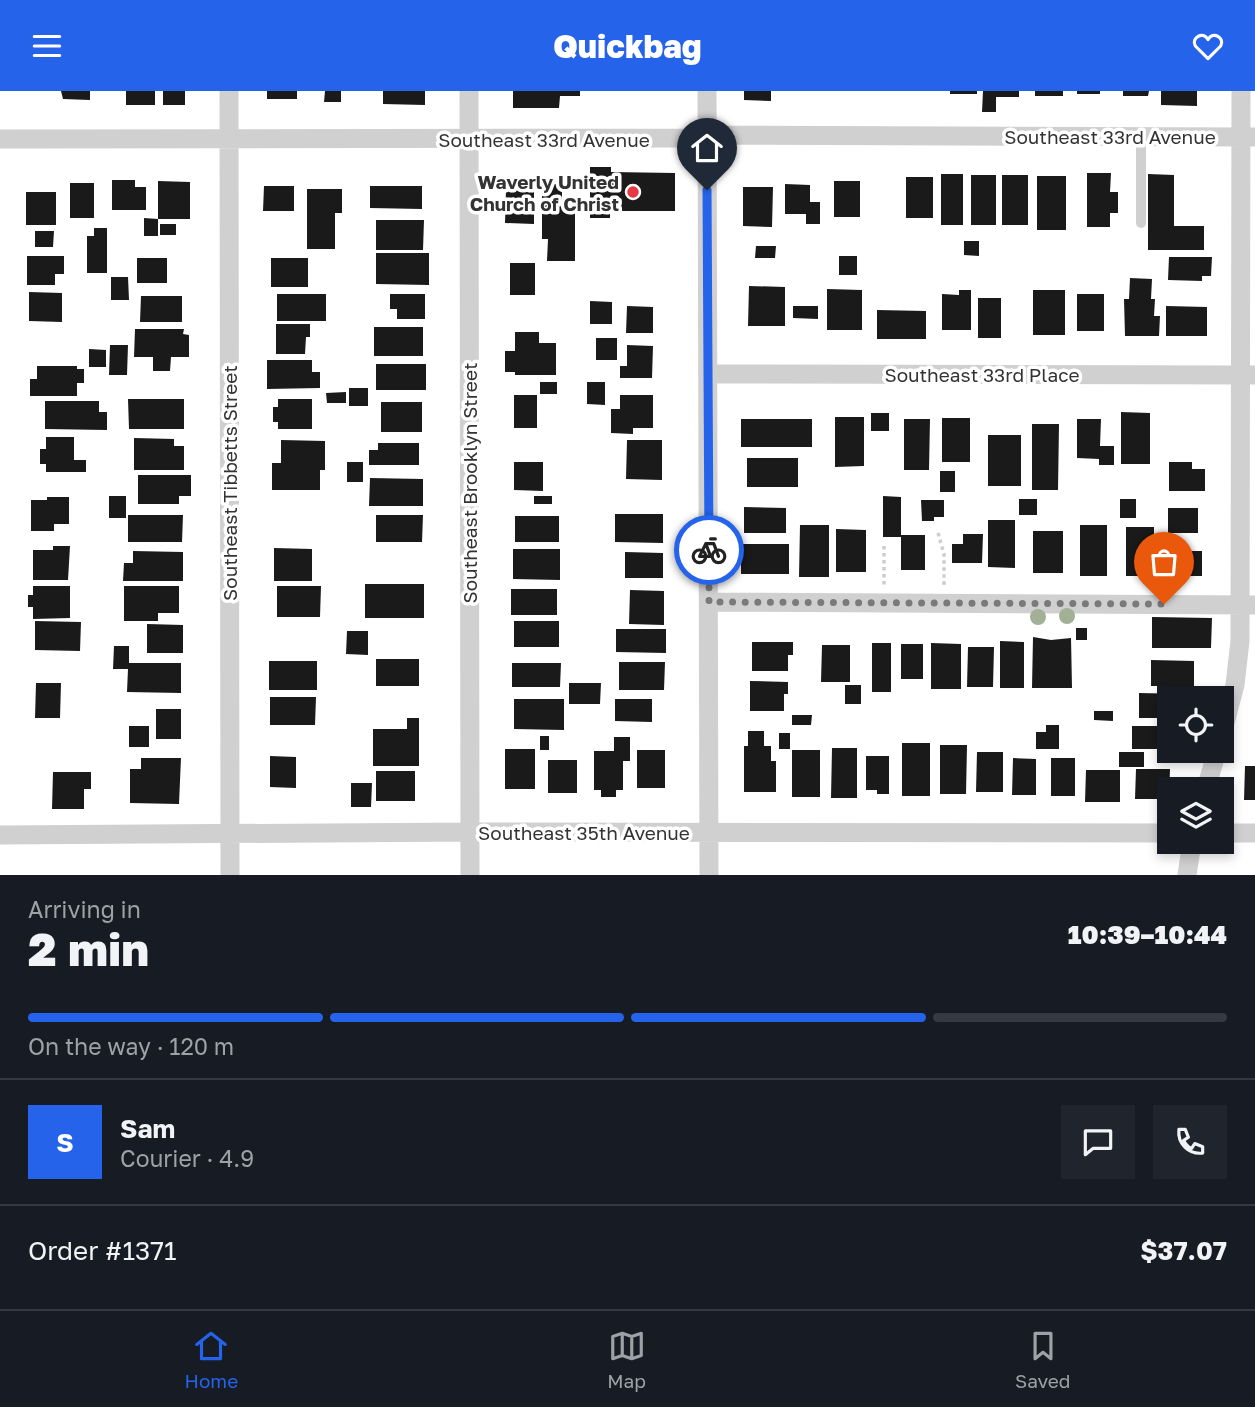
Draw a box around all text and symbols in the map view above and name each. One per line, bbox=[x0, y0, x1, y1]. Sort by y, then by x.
icon: menu bbox=[28, 27, 66, 65]
text: Quickbag bbox=[553, 27, 702, 65]
icon: heart bbox=[1189, 27, 1227, 65]
pin bbox=[677, 118, 737, 190]
street label: Southeast 33rd Avenue bbox=[1004, 125, 1216, 148]
street label: Southeast 33rd Avenue bbox=[438, 128, 650, 151]
icon: home bbox=[688, 129, 726, 167]
place label: Waverly United Church of Christ bbox=[470, 170, 619, 215]
marker: Waverly United Church of Christ bbox=[625, 184, 641, 200]
street label: Southeast Brooklyn Street bbox=[458, 362, 481, 604]
street label: Southeast 33rd Place bbox=[884, 363, 1080, 386]
street label: Southeast Tibbetts Street bbox=[218, 365, 241, 601]
courier bbox=[674, 515, 744, 585]
icon: bike bbox=[690, 531, 728, 569]
pin bbox=[1134, 532, 1194, 604]
icon: bag bbox=[1145, 543, 1183, 581]
map controls bbox=[1157, 686, 1234, 854]
button: locate bbox=[1157, 686, 1234, 763]
button: layers bbox=[1157, 777, 1234, 854]
street label: Southeast 35th Avenue bbox=[478, 821, 690, 844]
text: Arriving in bbox=[28, 895, 141, 923]
text: 10:39–10:44 bbox=[1068, 919, 1227, 950]
text: 2 min bbox=[28, 921, 149, 976]
text: On the way · 120 m bbox=[28, 1032, 234, 1060]
button: chat bbox=[1061, 1105, 1135, 1179]
button: phone bbox=[1153, 1105, 1227, 1179]
text: Sam bbox=[120, 1113, 175, 1144]
text: S bbox=[56, 1127, 74, 1158]
text: Courier · 4.9 bbox=[120, 1144, 254, 1172]
text: Order #1371 bbox=[28, 1235, 177, 1266]
text: $37.07 bbox=[1140, 1235, 1227, 1266]
tab: Home bbox=[185, 1327, 238, 1392]
tab: Map bbox=[607, 1327, 646, 1392]
tab: Saved bbox=[1015, 1327, 1070, 1392]

